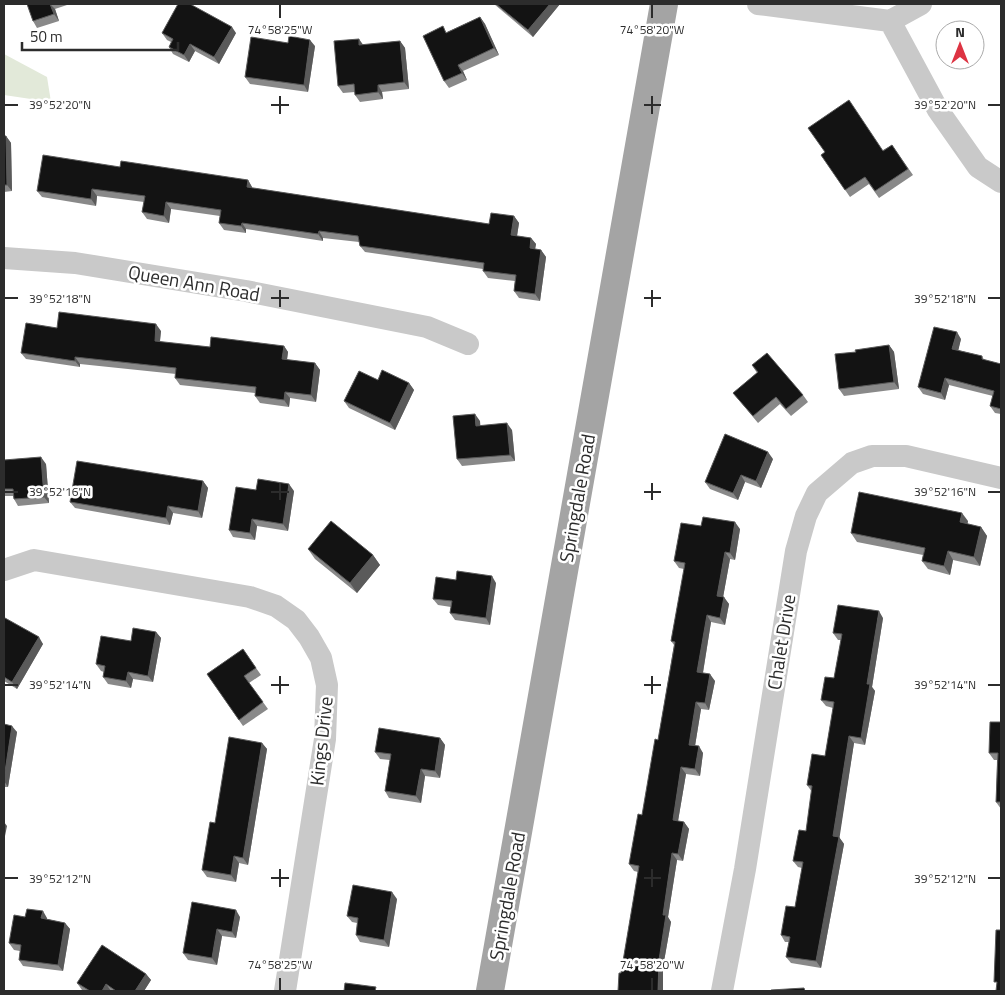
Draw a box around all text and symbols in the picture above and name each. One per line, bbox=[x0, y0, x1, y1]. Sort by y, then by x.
scale bar bbox=[22, 20, 179, 52]
text: 74°58'25"W bbox=[248, 20, 313, 39]
text: 74°58'20"W bbox=[620, 20, 685, 39]
north arrow bbox=[935, 20, 985, 70]
text: N bbox=[955, 21, 965, 42]
text: 50 m bbox=[30, 25, 63, 48]
text: 39°52'20"N bbox=[29, 95, 91, 114]
text: 39°52'20"N bbox=[914, 95, 976, 114]
street label: Queen Ann Road bbox=[126, 257, 262, 308]
text: 39°52'18"N bbox=[29, 289, 91, 308]
text: 39°52'18"N bbox=[914, 289, 976, 308]
street label: Springdale Road bbox=[551, 431, 602, 564]
text: 39°52'16"N bbox=[29, 482, 91, 501]
text: 39°52'16"N bbox=[914, 482, 976, 501]
street label: Chalet Drive bbox=[759, 592, 802, 692]
text: 39°52'14"N bbox=[29, 675, 91, 694]
text: 39°52'14"N bbox=[914, 675, 976, 694]
street label: Kings Drive bbox=[301, 695, 340, 787]
street label: Springdale Road bbox=[481, 829, 532, 962]
text: 39°52'12"N bbox=[29, 869, 91, 888]
text: 39°52'12"N bbox=[914, 869, 976, 888]
text: 74°58'25"W bbox=[248, 955, 313, 974]
text: 74°58'20"W bbox=[620, 955, 685, 974]

